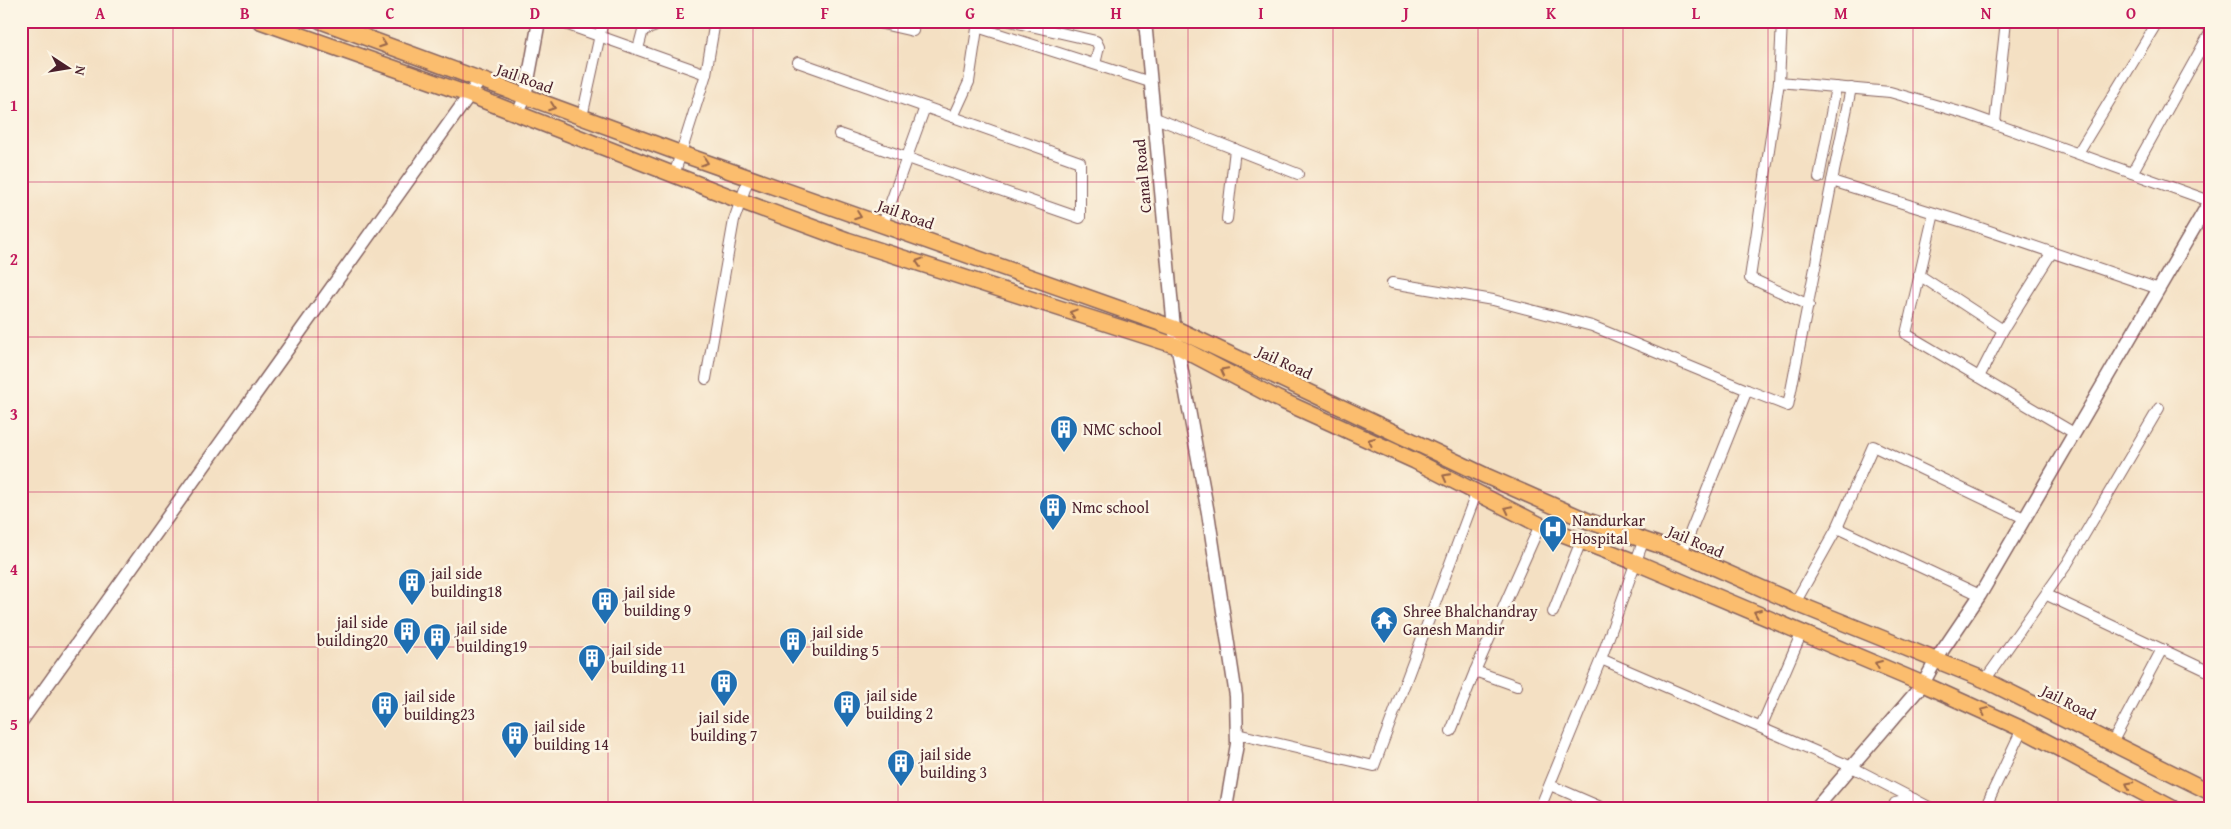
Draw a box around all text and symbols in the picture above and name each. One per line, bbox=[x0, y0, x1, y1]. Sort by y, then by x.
text: A bbox=[95, 1, 106, 25]
text: B bbox=[240, 1, 250, 25]
text: C bbox=[385, 1, 395, 25]
text: D bbox=[530, 1, 540, 25]
text: E bbox=[676, 1, 685, 25]
text: F bbox=[821, 1, 829, 25]
text: G bbox=[965, 1, 975, 25]
text: H bbox=[1110, 1, 1122, 25]
text: I bbox=[1258, 1, 1264, 25]
text: J bbox=[1400, 1, 1409, 25]
text: K bbox=[1546, 1, 1557, 25]
text: L bbox=[1692, 1, 1701, 25]
text: M bbox=[1834, 1, 1848, 25]
text: N bbox=[1981, 1, 1992, 25]
text: O bbox=[2126, 1, 2136, 25]
one-way arrow bbox=[379, 38, 387, 48]
north arrow bbox=[42, 42, 92, 92]
street label: Jail Road bbox=[491, 56, 557, 99]
text: N bbox=[70, 64, 91, 78]
text: 1 bbox=[10, 93, 18, 117]
one-way arrow bbox=[547, 101, 556, 111]
street label: Canal Road bbox=[1127, 137, 1157, 214]
one-way arrow bbox=[700, 156, 709, 166]
street label: Jail Road bbox=[872, 192, 938, 235]
one-way arrow bbox=[854, 210, 862, 220]
text: 2 bbox=[10, 247, 18, 271]
one-way arrow bbox=[915, 258, 923, 268]
one-way arrow bbox=[1069, 309, 1078, 319]
street label: Jail Road bbox=[1252, 338, 1317, 385]
one-way arrow bbox=[1221, 367, 1230, 377]
text: 3 bbox=[10, 402, 18, 426]
building icon: NMC school bbox=[1049, 414, 1079, 453]
place label: NMC school bbox=[1083, 417, 1162, 441]
one-way arrow bbox=[1367, 437, 1376, 447]
one-way arrow bbox=[1442, 474, 1451, 484]
building icon: Nmc school bbox=[1038, 492, 1068, 531]
place label: Nmc school bbox=[1072, 495, 1150, 519]
one-way arrow bbox=[1504, 505, 1513, 516]
place label: Nandurkar Hospital bbox=[1572, 508, 1645, 550]
hospital icon: Nandurkar Hospital bbox=[1538, 514, 1568, 553]
street label: Jail Road bbox=[1663, 518, 1728, 564]
text: 4 bbox=[10, 557, 18, 581]
place label: jail side building18 bbox=[429, 561, 503, 603]
building icon: jail side building18 bbox=[397, 567, 427, 606]
place label: jail side building 9 bbox=[622, 580, 691, 622]
building icon: jail side building 9 bbox=[590, 586, 620, 625]
place label: Shree Bhalchandray Ganesh Mandir bbox=[1403, 599, 1538, 641]
temple icon: Shree Bhalchandray Ganesh Mandir bbox=[1369, 605, 1399, 644]
one-way arrow bbox=[1753, 609, 1762, 619]
place label: jail side building20 bbox=[317, 610, 388, 652]
building icon: jail side building20 bbox=[392, 616, 422, 655]
place label: jail side building19 bbox=[454, 616, 528, 658]
place label: jail side building 5 bbox=[810, 620, 879, 662]
building icon: jail side building19 bbox=[422, 622, 452, 661]
building icon: jail side building 5 bbox=[778, 626, 808, 665]
place label: jail side building 11 bbox=[609, 637, 686, 679]
building icon: jail side building 11 bbox=[577, 643, 607, 682]
one-way arrow bbox=[1874, 660, 1883, 671]
building icon: jail side building 7 bbox=[709, 668, 739, 707]
street label: Jail Road bbox=[2036, 677, 2101, 726]
place label: jail side building 2 bbox=[864, 683, 933, 725]
place label: jail side building23 bbox=[402, 684, 475, 726]
building icon: jail side building 2 bbox=[832, 689, 862, 728]
building icon: jail side building23 bbox=[370, 690, 400, 729]
place label: jail side building 7 bbox=[690, 705, 758, 747]
one-way arrow bbox=[1980, 707, 1989, 718]
text: 5 bbox=[10, 712, 18, 736]
place label: jail side building 14 bbox=[532, 714, 609, 756]
building icon: jail side building 14 bbox=[500, 720, 530, 759]
place label: jail side building 3 bbox=[918, 742, 987, 784]
building icon: jail side building 3 bbox=[886, 748, 916, 787]
one-way arrow bbox=[2125, 781, 2134, 791]

